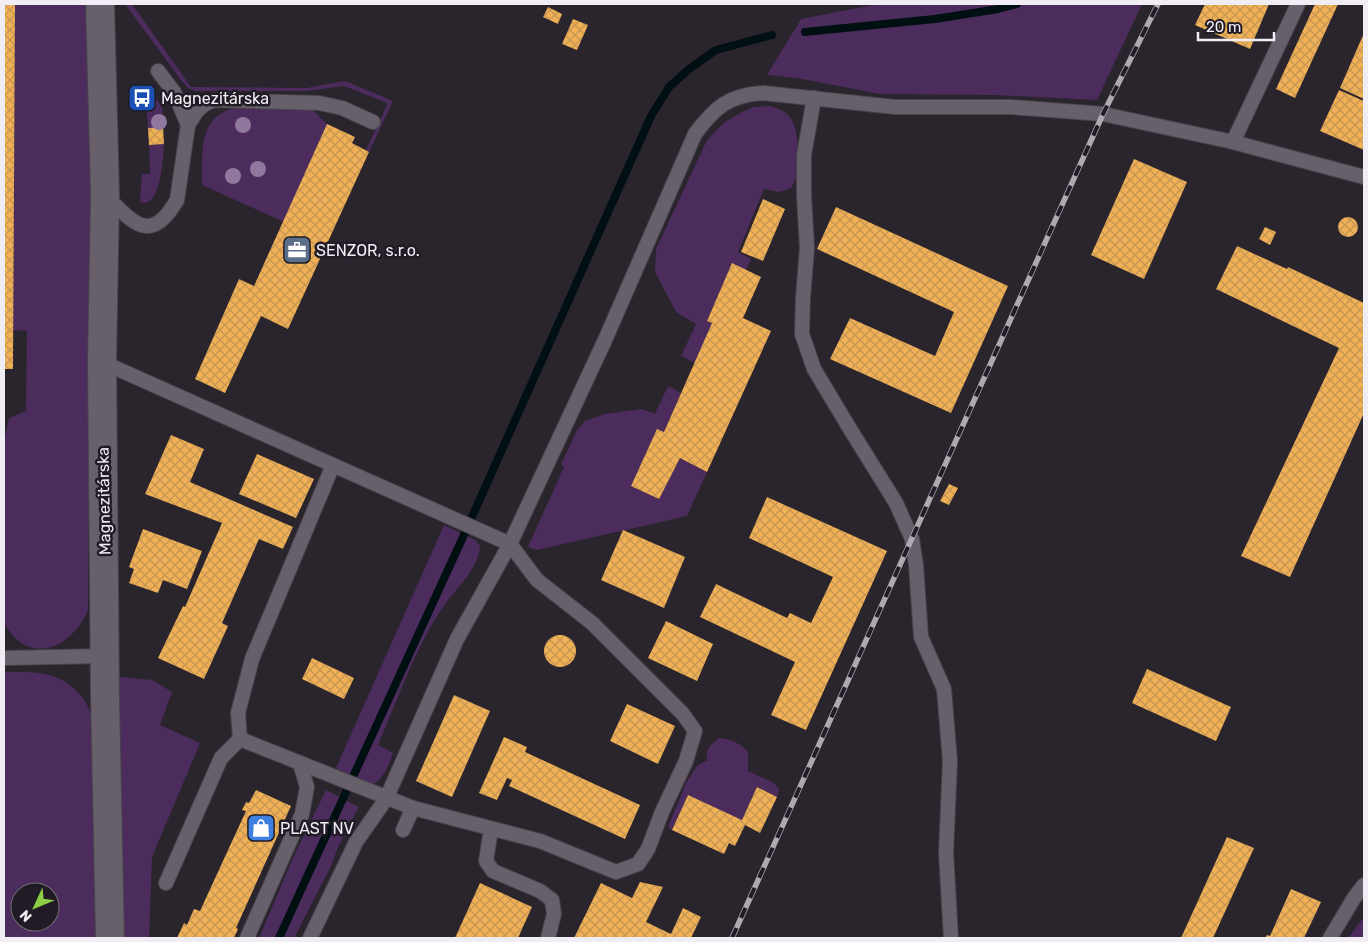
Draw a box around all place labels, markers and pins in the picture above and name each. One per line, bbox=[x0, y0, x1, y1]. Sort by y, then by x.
bus stop icon: Magnezitárska bbox=[127, 83, 157, 113]
place label: Magnezitárska bbox=[161, 89, 269, 108]
office icon: SENZOR, s.r.o. bbox=[282, 235, 312, 265]
place label: SENZOR, s.r.o. bbox=[316, 241, 420, 260]
shop icon: PLAST NV bbox=[246, 813, 276, 843]
place label: PLAST NV bbox=[280, 819, 354, 838]

